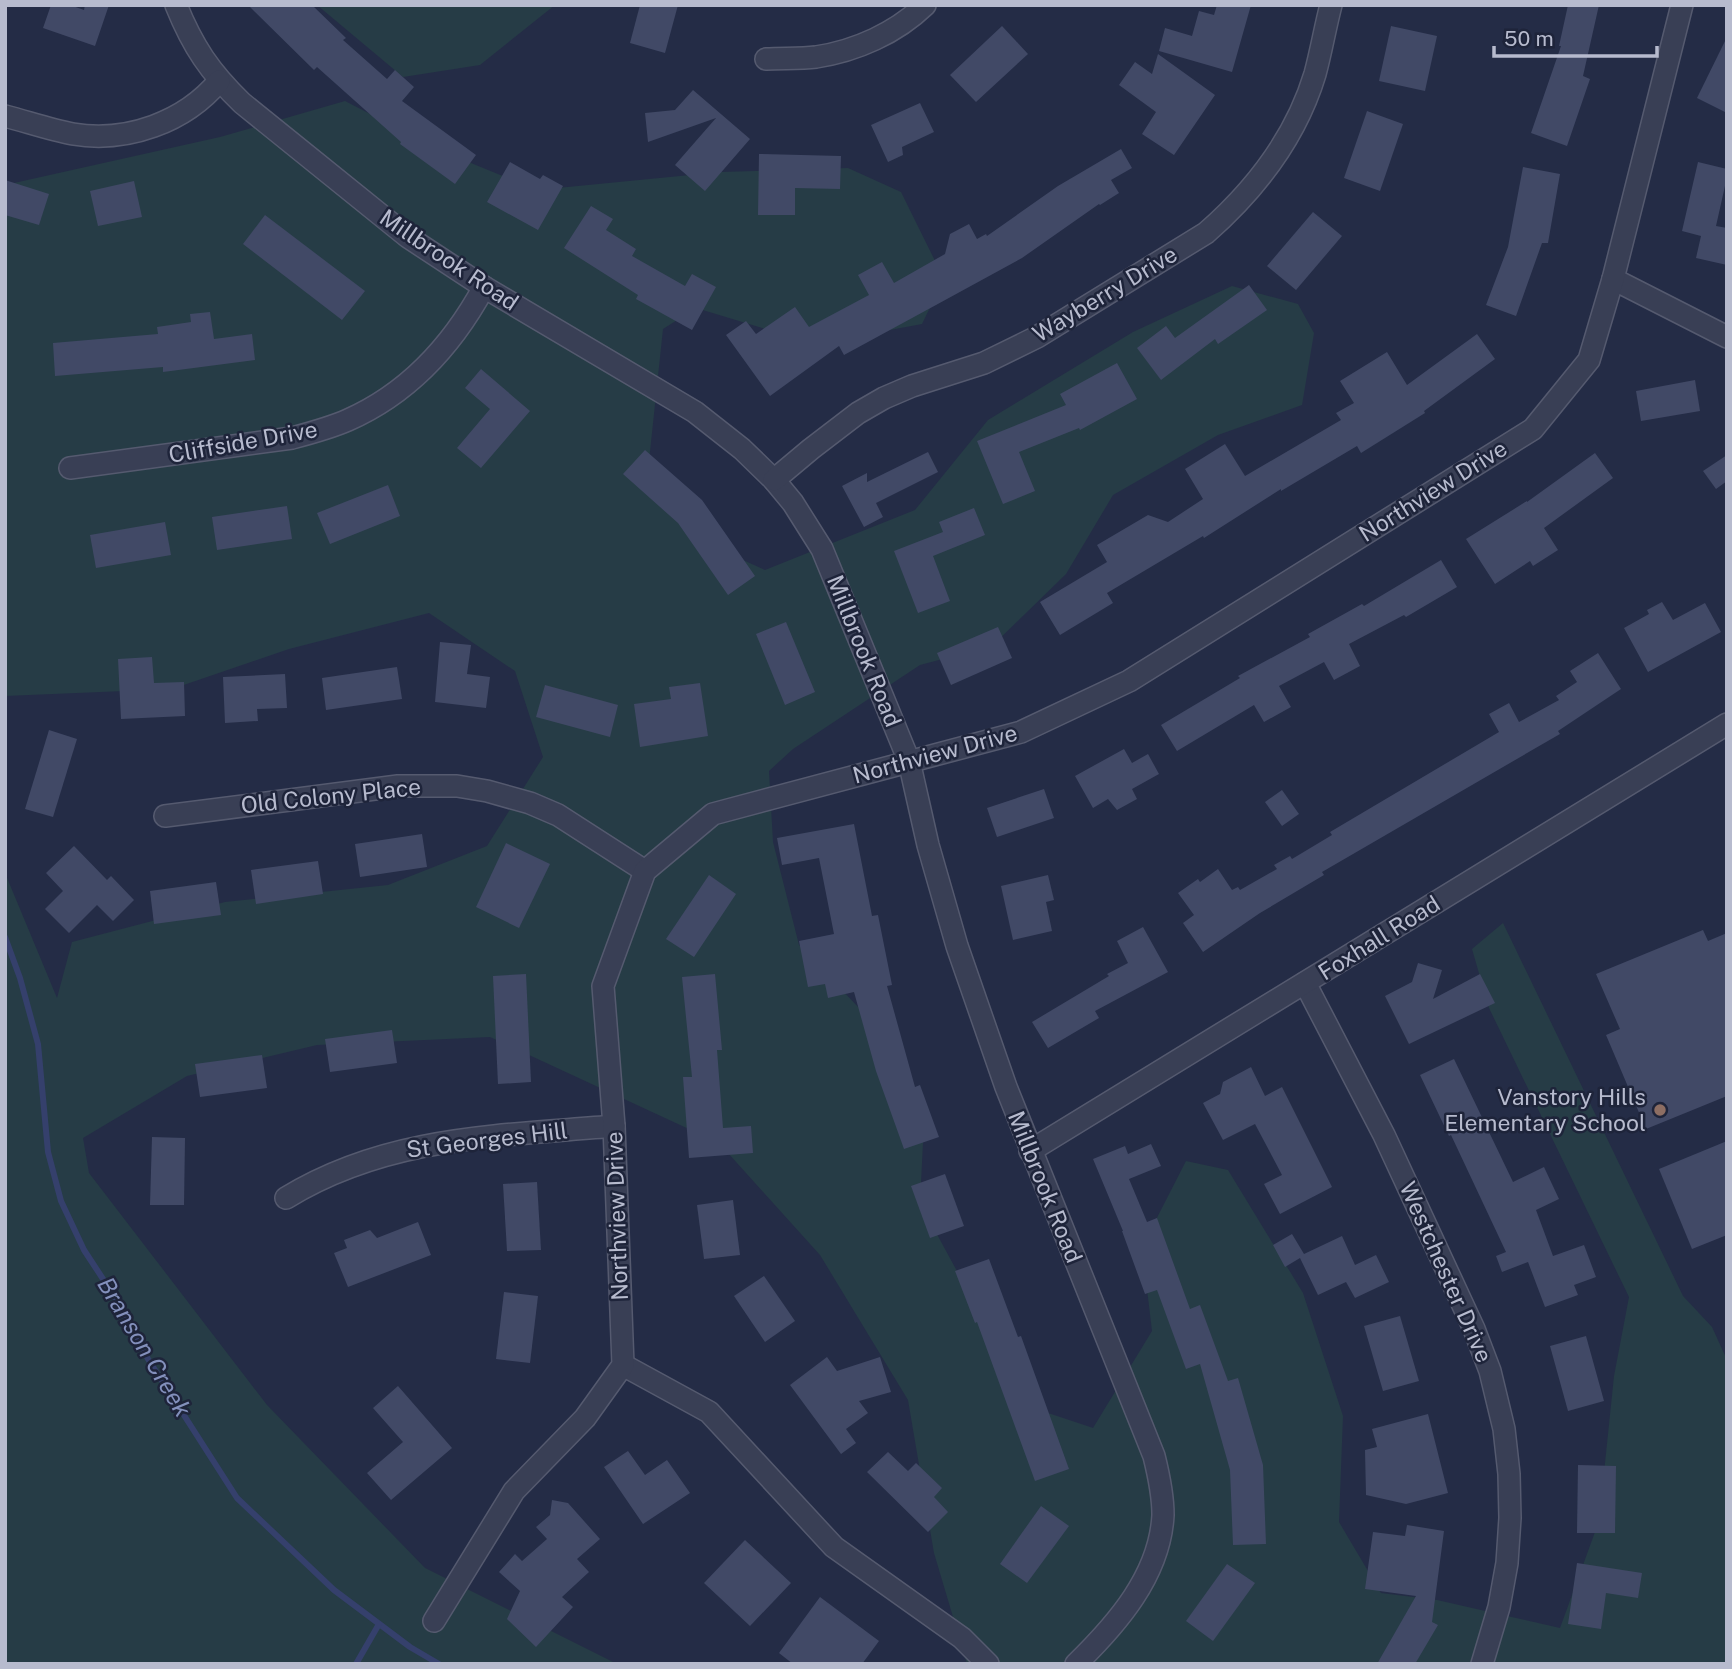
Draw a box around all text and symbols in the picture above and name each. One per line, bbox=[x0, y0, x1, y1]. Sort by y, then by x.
scale bar bbox=[1494, 14, 1657, 58]
text: 50 m bbox=[1504, 26, 1554, 51]
street label: Millbrook Road bbox=[375, 203, 524, 316]
street label: Wayberry Drive bbox=[1028, 240, 1182, 347]
street label: Cliffside Drive bbox=[166, 415, 319, 468]
street label: Northview Drive bbox=[1354, 434, 1512, 547]
street label: Millbrook Road bbox=[822, 571, 907, 731]
street label: Northview Drive bbox=[850, 719, 1020, 788]
street label: Old Colony Place bbox=[240, 773, 422, 818]
street label: Foxhall Road bbox=[1313, 890, 1444, 986]
place label: Vanstory Hills Elementary School bbox=[1444, 1083, 1646, 1136]
marker: Vanstory Hills Elementary School bbox=[1652, 1102, 1668, 1118]
street label: Millbrook Road bbox=[1003, 1107, 1088, 1267]
street label: St Georges Hill bbox=[405, 1116, 569, 1163]
street label: Northview Drive bbox=[600, 1131, 633, 1301]
street label: Westchester Drive bbox=[1394, 1177, 1498, 1366]
water label: Branson Creek bbox=[92, 1272, 198, 1421]

